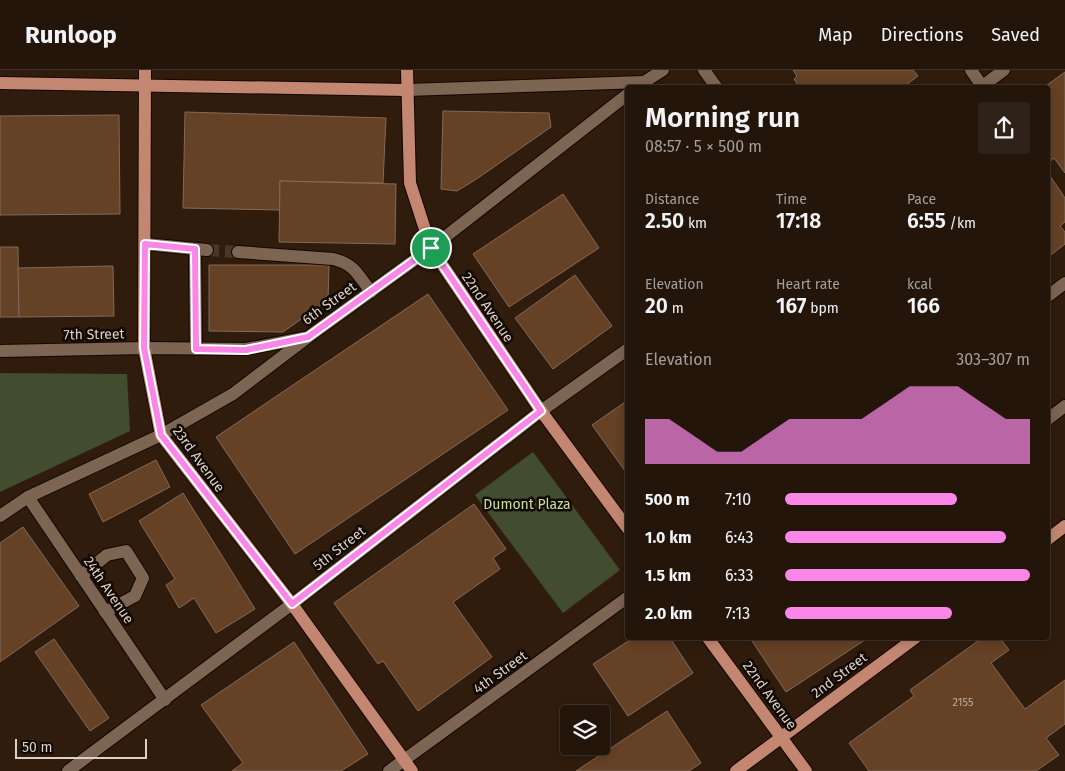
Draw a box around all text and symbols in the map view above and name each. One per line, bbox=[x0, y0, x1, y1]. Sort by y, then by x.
text: Runloop bbox=[25, 21, 117, 49]
text: Map bbox=[818, 24, 853, 46]
text: Directions bbox=[881, 24, 963, 46]
text: Saved bbox=[991, 24, 1040, 46]
text: Morning run bbox=[645, 101, 800, 134]
button: share bbox=[978, 102, 1030, 154]
text: 08:57 · 5 × 500 m bbox=[645, 137, 762, 156]
text: Distance bbox=[645, 191, 699, 208]
text: Time bbox=[776, 191, 807, 208]
text: Pace bbox=[907, 191, 936, 208]
text: 2.50 bbox=[645, 208, 684, 234]
text: 17:18 bbox=[776, 208, 821, 234]
text: 6:55 bbox=[907, 208, 946, 234]
text: km bbox=[684, 215, 707, 232]
text: /km bbox=[946, 215, 976, 232]
pin bbox=[410, 227, 452, 269]
icon: arrive bbox=[417, 234, 445, 262]
street label: 22nd Avenue bbox=[458, 269, 517, 345]
text: Elevation bbox=[645, 276, 704, 293]
text: Heart rate bbox=[776, 276, 840, 293]
text: kcal bbox=[907, 276, 932, 293]
street label: 6th Street bbox=[299, 278, 360, 329]
text: 20 bbox=[645, 293, 668, 319]
text: 167 bbox=[776, 293, 806, 319]
text: 166 bbox=[907, 293, 940, 319]
text: m bbox=[668, 300, 684, 317]
text: bpm bbox=[806, 300, 839, 317]
street label: 7th Street bbox=[63, 325, 126, 344]
text: Elevation bbox=[645, 350, 712, 369]
text: 303–307 m bbox=[956, 350, 1030, 369]
street label: 23rd Avenue bbox=[169, 423, 228, 496]
text: 500 m bbox=[645, 490, 690, 509]
text: 7:10 bbox=[725, 490, 751, 509]
park label: Dumont Plaza bbox=[483, 496, 571, 513]
street label: 5th Street bbox=[310, 522, 370, 574]
text: 1.0 km bbox=[645, 528, 692, 547]
text: 6:43 bbox=[725, 528, 754, 547]
street label: 24th Avenue bbox=[80, 553, 137, 627]
text: 1.5 km bbox=[645, 566, 691, 585]
text: 6:33 bbox=[725, 566, 753, 585]
text: 2.0 km bbox=[645, 604, 692, 623]
text: 7:13 bbox=[725, 604, 750, 623]
street label: 4th Street bbox=[470, 647, 531, 698]
street label: 2nd Street bbox=[808, 648, 871, 702]
street label: 22nd Avenue bbox=[739, 658, 800, 733]
house number: 2155 bbox=[953, 696, 974, 709]
map controls bbox=[560, 705, 610, 755]
button: layers bbox=[560, 705, 610, 755]
scale bar bbox=[15, 736, 148, 759]
text: 50 m bbox=[22, 739, 53, 756]

